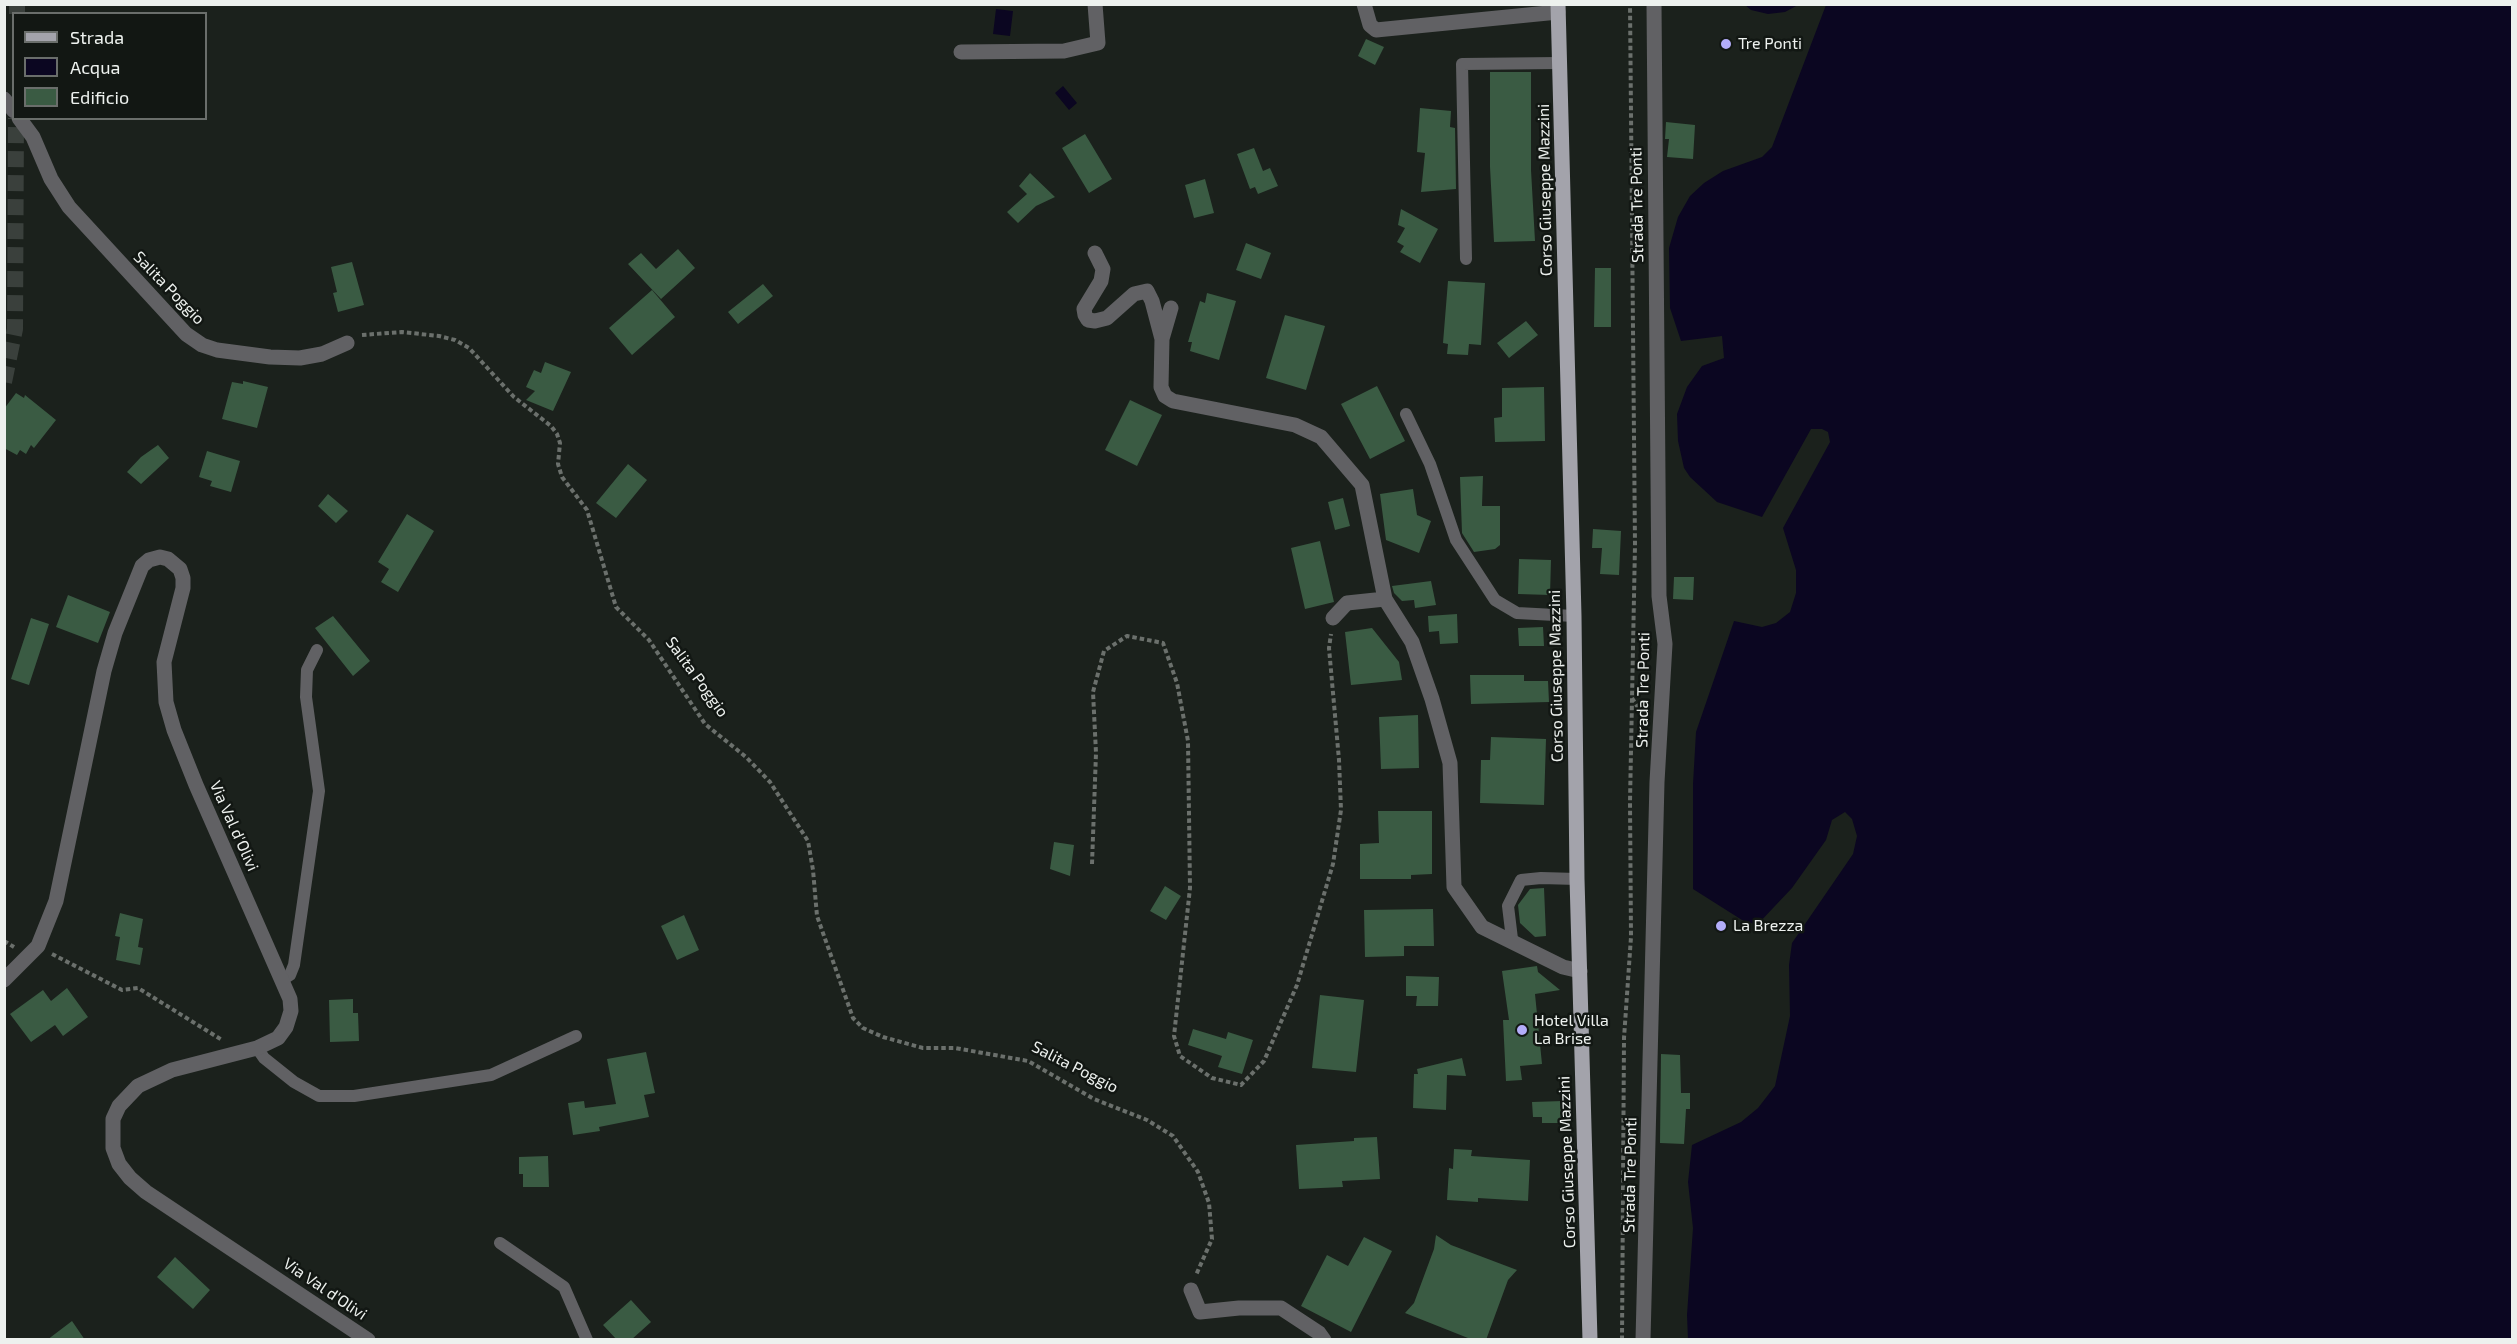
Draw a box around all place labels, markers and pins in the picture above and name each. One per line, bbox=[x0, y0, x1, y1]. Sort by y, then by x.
place label: Tre Ponti bbox=[1738, 34, 1802, 54]
marker: Tre Ponti bbox=[1719, 37, 1733, 51]
place label: La Brezza bbox=[1733, 916, 1803, 936]
marker: La Brezza bbox=[1714, 919, 1728, 933]
place label: Hotel Villa La Brise bbox=[1534, 1011, 1609, 1049]
marker: Hotel Villa La Brise bbox=[1515, 1023, 1529, 1037]

